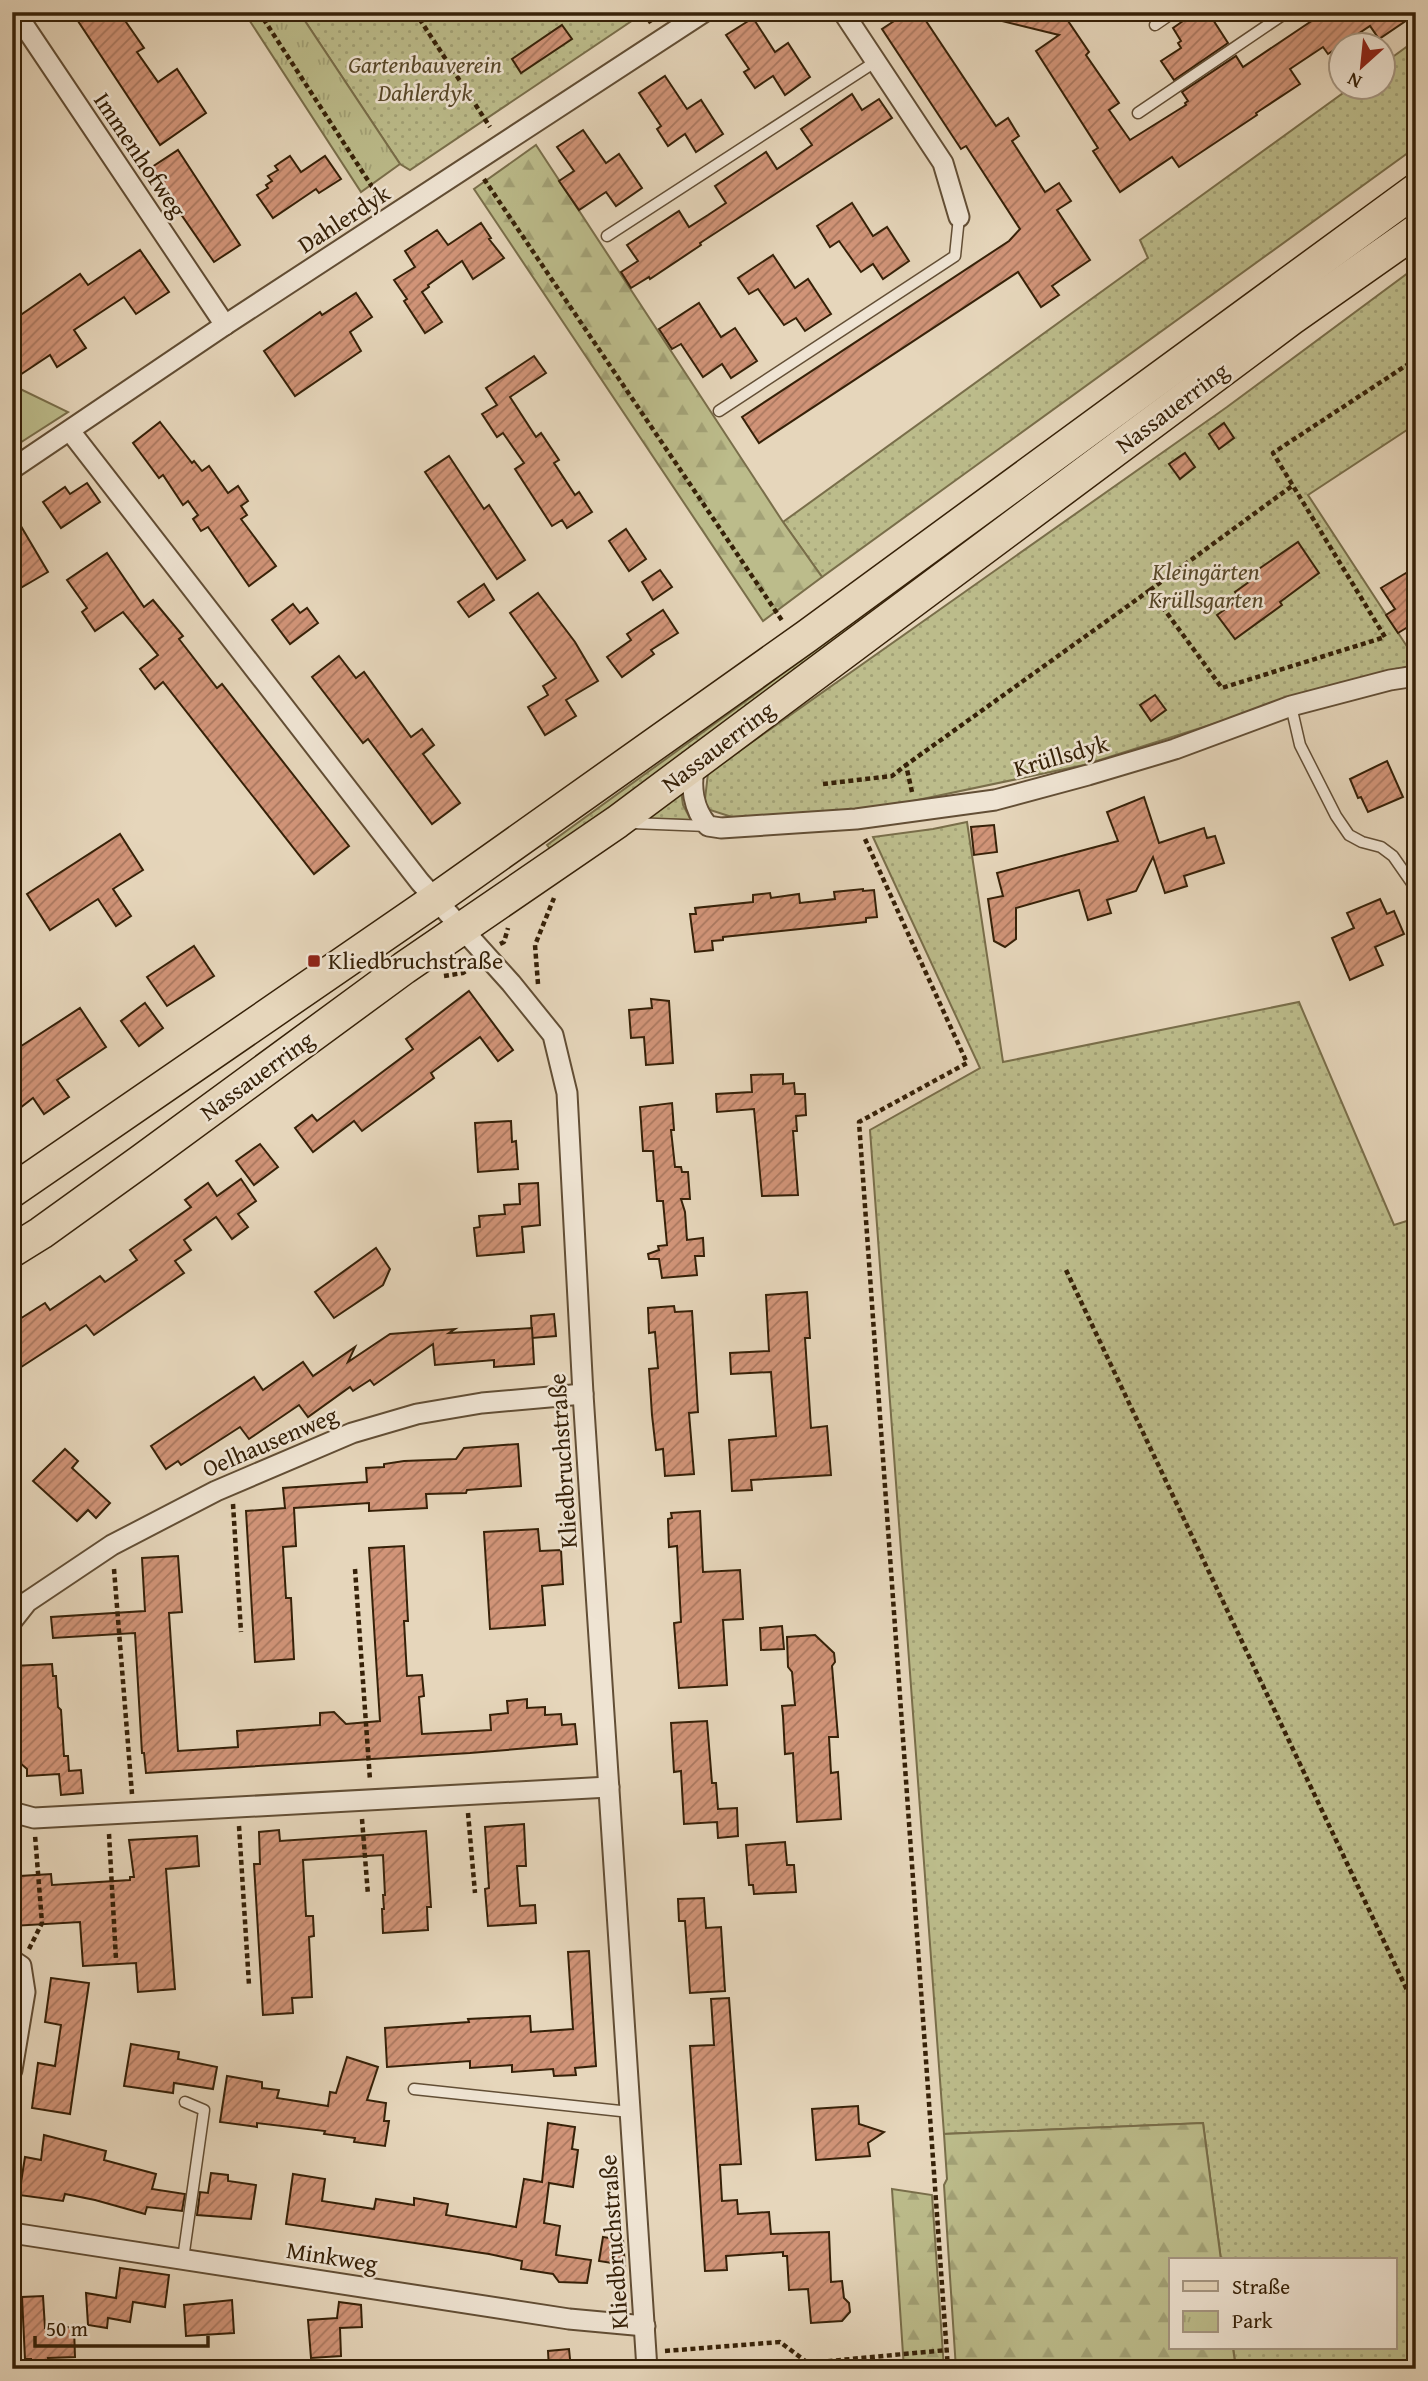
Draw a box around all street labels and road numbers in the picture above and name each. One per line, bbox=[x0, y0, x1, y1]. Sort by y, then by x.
street label: Immenhofweg bbox=[86, 85, 195, 224]
street label: Dahlerdyk bbox=[291, 175, 398, 262]
street label: Nassauerring bbox=[1108, 353, 1236, 462]
street label: Nassauerring bbox=[654, 692, 782, 801]
street label: Krüllsdyk bbox=[1009, 725, 1113, 786]
street label: Nassauerring bbox=[192, 1022, 321, 1129]
street label: Kliedbruchstraße bbox=[539, 1372, 586, 1550]
street label: Oelhausenweg bbox=[196, 1397, 343, 1486]
street label: Kliedbruchstraße bbox=[590, 2153, 637, 2331]
street label: Minkweg bbox=[284, 2232, 380, 2281]

